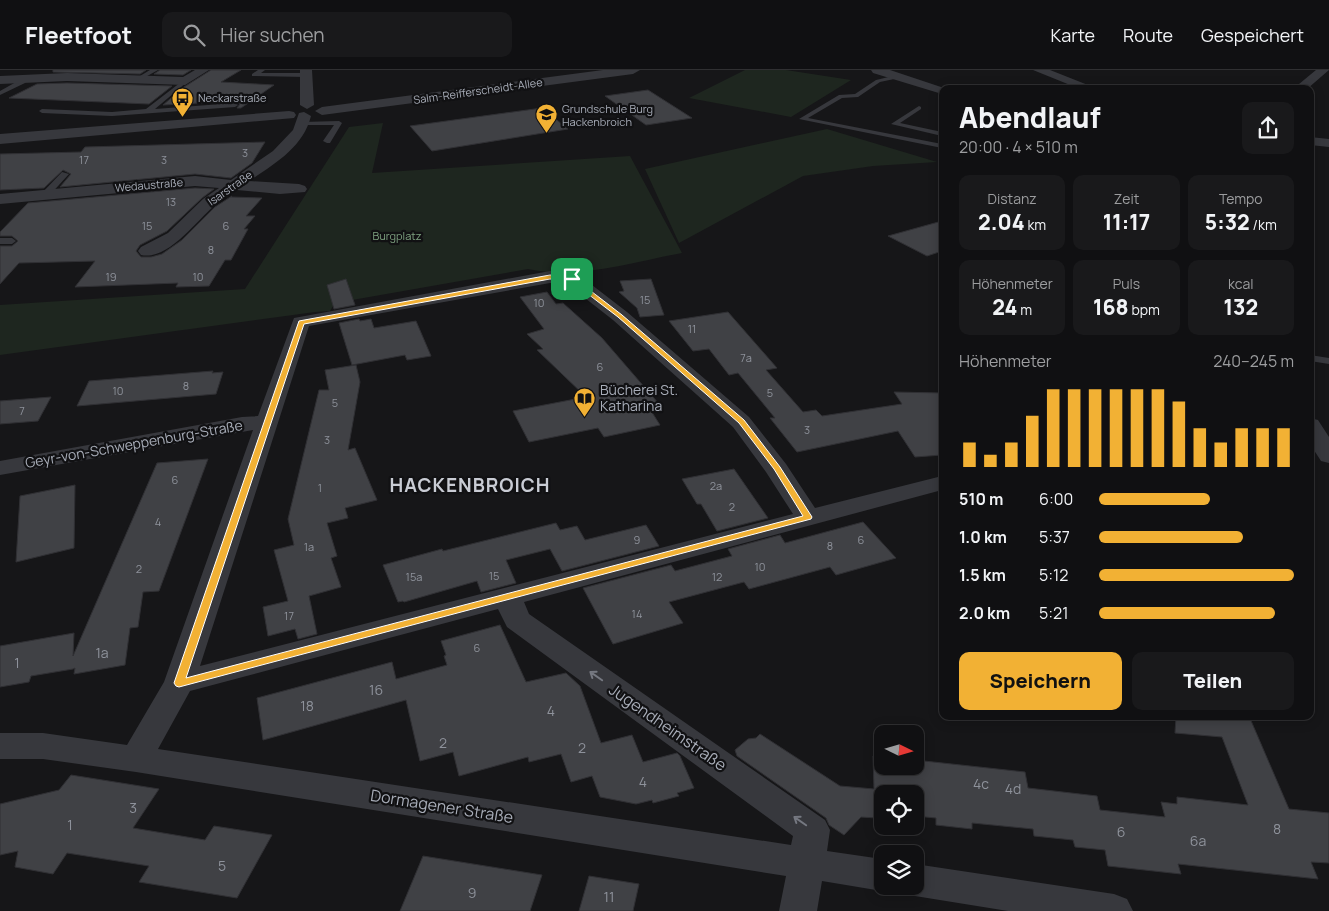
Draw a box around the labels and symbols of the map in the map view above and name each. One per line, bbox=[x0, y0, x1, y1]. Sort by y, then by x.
street label: Salm-Reifferscheidt-Allee bbox=[412, 74, 544, 107]
bus stop icon: Neckarstraße bbox=[170, 86, 194, 117]
place label: Neckarstraße bbox=[198, 90, 267, 105]
place label: Grundschule Burg Hackenbroich bbox=[562, 101, 653, 129]
school or university icon: Grundschule Burg Hackenbroich bbox=[534, 103, 558, 134]
house number: 3 bbox=[242, 145, 248, 160]
house number: 17 bbox=[79, 152, 89, 167]
house number: 3 bbox=[161, 152, 167, 167]
street label: Isarstraße bbox=[204, 166, 255, 208]
street label: Wedaustraße bbox=[114, 174, 184, 195]
house number: 13 bbox=[166, 194, 176, 209]
house number: 15 bbox=[142, 218, 152, 233]
house number: 6 bbox=[223, 218, 230, 233]
park label: Burgplatz bbox=[373, 228, 422, 243]
house number: 8 bbox=[208, 242, 214, 257]
pin bbox=[551, 258, 593, 300]
house number: 19 bbox=[105, 269, 117, 284]
house number: 10 bbox=[192, 269, 204, 284]
house number: 15 bbox=[640, 292, 650, 307]
house number: 10 bbox=[533, 295, 545, 310]
house number: 11 bbox=[688, 321, 696, 336]
house number: 7a bbox=[740, 350, 752, 365]
house number: 6 bbox=[597, 359, 604, 374]
house number: 8 bbox=[183, 378, 189, 393]
place label: Bücherei St. Katharina bbox=[600, 380, 678, 415]
house number: 10 bbox=[112, 383, 124, 398]
house number: 5 bbox=[767, 385, 773, 400]
library icon: Bücherei St. Katharina bbox=[572, 386, 596, 417]
house number: 5 bbox=[332, 395, 338, 410]
house number: 7 bbox=[19, 403, 25, 418]
street label: Geyr-von-Schweppenburg-Straße bbox=[24, 415, 244, 472]
house number: 3 bbox=[804, 422, 810, 437]
house number: 3 bbox=[324, 432, 330, 447]
house number: 6 bbox=[172, 472, 179, 487]
district label: HACKENBROICH bbox=[390, 472, 551, 498]
house number: 2a bbox=[710, 478, 722, 493]
house number: 1 bbox=[318, 480, 322, 495]
house number: 2 bbox=[729, 499, 735, 514]
house number: 4 bbox=[155, 514, 161, 529]
house number: 9 bbox=[634, 532, 641, 547]
house number: 6 bbox=[858, 532, 865, 547]
house number: 8 bbox=[827, 538, 833, 553]
house number: 1a bbox=[304, 539, 314, 554]
house number: 10 bbox=[754, 559, 766, 574]
house number: 2 bbox=[136, 561, 142, 576]
house number: 15 bbox=[489, 568, 499, 583]
house number: 15a bbox=[406, 569, 422, 584]
house number: 12 bbox=[712, 569, 722, 584]
house number: 14 bbox=[632, 606, 642, 621]
house number: 17 bbox=[284, 608, 294, 623]
house number: 6 bbox=[474, 640, 481, 655]
house number: 1a bbox=[95, 643, 109, 662]
house number: 1 bbox=[14, 653, 20, 672]
one-way arrow bbox=[589, 671, 603, 681]
street label: Jugendheimstraße bbox=[605, 678, 731, 776]
house number: 16 bbox=[369, 680, 383, 699]
house number: 18 bbox=[300, 696, 314, 715]
house number: 4 bbox=[547, 701, 555, 720]
north arrow bbox=[874, 725, 924, 775]
house number: 2 bbox=[439, 733, 447, 752]
house number: 2 bbox=[578, 738, 586, 757]
house number: 4 bbox=[639, 772, 647, 791]
house number: 4c bbox=[973, 774, 989, 793]
house number: 4d bbox=[1005, 779, 1021, 798]
street label: Dormagener Straße bbox=[369, 784, 515, 828]
house number: 3 bbox=[129, 798, 137, 817]
house number: 1 bbox=[67, 815, 73, 834]
one-way arrow bbox=[793, 816, 807, 826]
house number: 8 bbox=[1273, 819, 1281, 838]
house number: 6 bbox=[1117, 822, 1125, 841]
house number: 6a bbox=[1190, 831, 1206, 850]
house number: 5 bbox=[218, 856, 226, 875]
house number: 9 bbox=[468, 883, 476, 902]
house number: 11 bbox=[604, 887, 614, 906]

